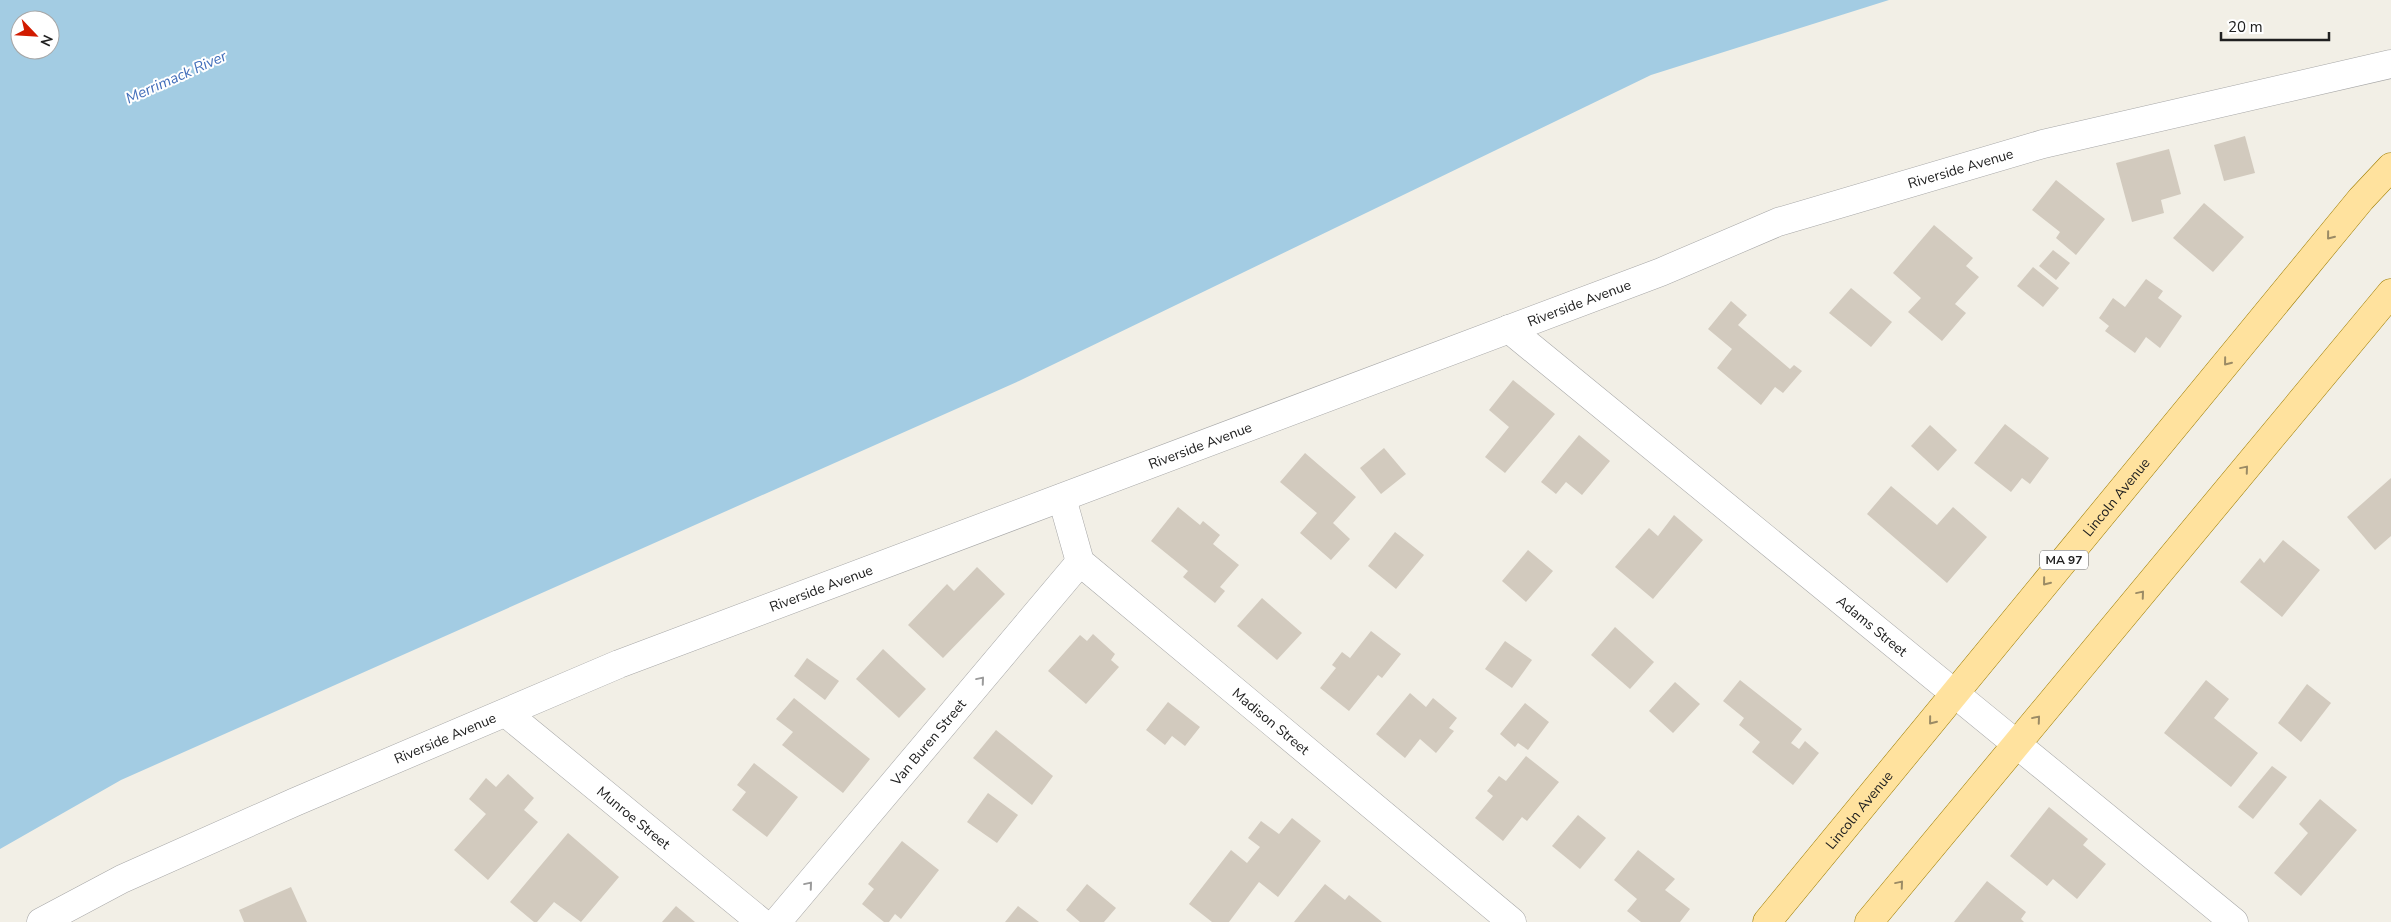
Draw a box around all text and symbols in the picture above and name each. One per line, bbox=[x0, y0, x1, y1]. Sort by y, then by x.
north arrow bbox=[10, 10, 60, 60]
scale bar bbox=[2221, 10, 2328, 42]
text: 20 m bbox=[2228, 17, 2263, 37]
text: N bbox=[36, 32, 57, 49]
water label: Merrimack River bbox=[122, 46, 230, 108]
street label: Riverside Avenue bbox=[1906, 144, 2015, 193]
one-way arrow bbox=[2327, 231, 2336, 240]
street label: Riverside Avenue bbox=[1525, 275, 1633, 331]
one-way arrow bbox=[2224, 356, 2233, 365]
street label: Riverside Avenue bbox=[1146, 417, 1254, 474]
street label: Lincoln Avenue bbox=[2078, 454, 2154, 540]
one-way arrow bbox=[2239, 466, 2248, 475]
road number: MA 97 bbox=[2040, 550, 2088, 570]
street label: Riverside Avenue bbox=[767, 560, 875, 616]
one-way arrow bbox=[2043, 576, 2052, 585]
street label: Adams Street bbox=[1833, 591, 1912, 661]
one-way arrow bbox=[2136, 591, 2144, 600]
one-way arrow bbox=[975, 677, 984, 686]
street label: Madison Street bbox=[1228, 683, 1314, 759]
street label: Van Buren Street bbox=[886, 695, 970, 790]
street label: Riverside Avenue bbox=[391, 708, 499, 768]
one-way arrow bbox=[1929, 715, 1937, 724]
one-way arrow bbox=[2032, 716, 2040, 725]
street label: Lincoln Avenue bbox=[1821, 767, 1897, 853]
street label: Munroe Street bbox=[593, 782, 674, 853]
one-way arrow bbox=[803, 881, 812, 890]
one-way arrow bbox=[1894, 881, 1903, 890]

